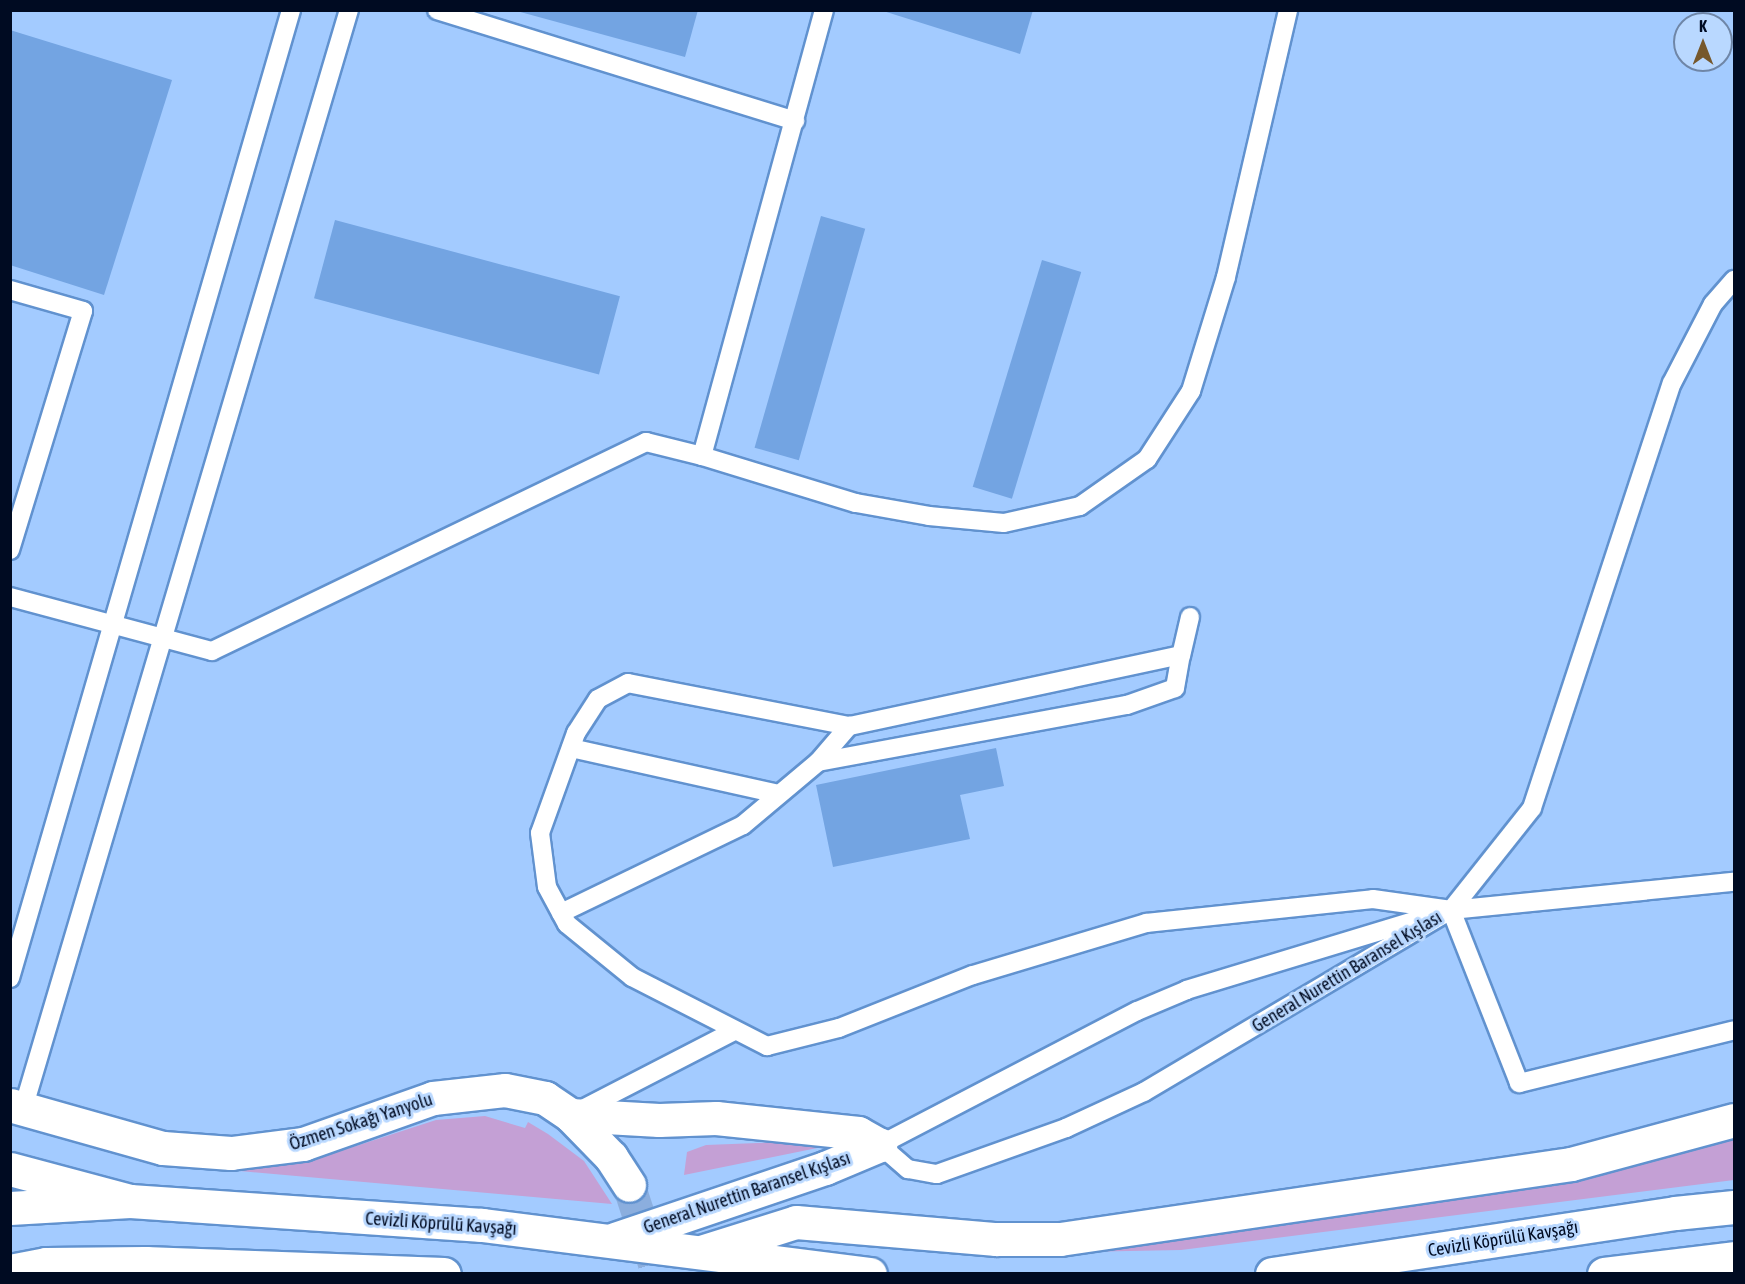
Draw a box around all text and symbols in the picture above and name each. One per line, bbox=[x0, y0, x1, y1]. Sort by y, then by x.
north arrow bbox=[1673, 12, 1733, 72]
text: K bbox=[1699, 17, 1707, 35]
street label: General Nurettin Baransel Kışlası bbox=[1248, 907, 1446, 1037]
street label: Özmen Sokağı Yanyolu bbox=[287, 1089, 435, 1155]
street label: General Nurettin Baransel Kışlası bbox=[641, 1147, 853, 1239]
street label: Cevizli Köprülü Kavşağı bbox=[365, 1208, 517, 1240]
street label: Cevizli Köprülü Kavşağı bbox=[1426, 1216, 1580, 1262]

